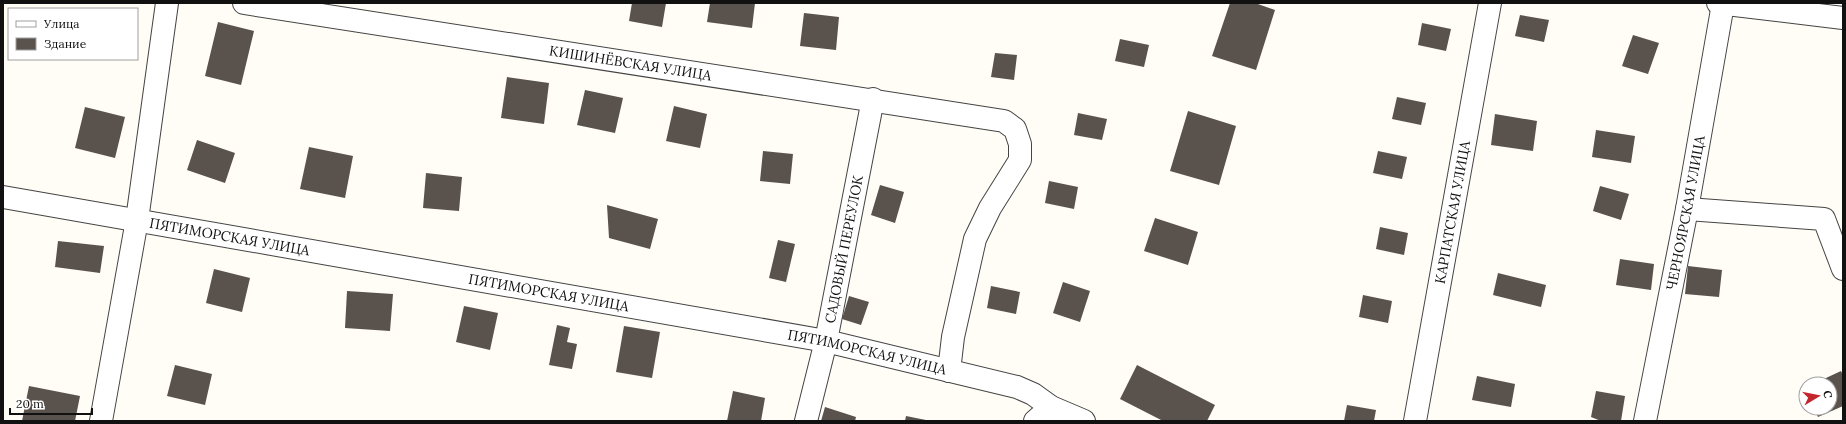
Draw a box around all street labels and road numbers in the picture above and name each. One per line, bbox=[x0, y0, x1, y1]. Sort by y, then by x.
street label: КИШИНЁВСКАЯ УЛИЦА bbox=[548, 42, 713, 85]
street label: ЧЕРНОЯРСКАЯ УЛИЦА bbox=[1662, 134, 1709, 292]
street label: КАРПАТСКАЯ УЛИЦА bbox=[1431, 139, 1474, 285]
street label: САДОВЫЙ ПЕРЕУЛОК bbox=[821, 173, 867, 325]
street label: ПЯТИМОРСКАЯ УЛИЦА bbox=[148, 214, 311, 260]
street label: ПЯТИМОРСКАЯ УЛИЦА bbox=[467, 270, 630, 315]
street label: ПЯТИМОРСКАЯ УЛИЦА bbox=[786, 325, 949, 379]

